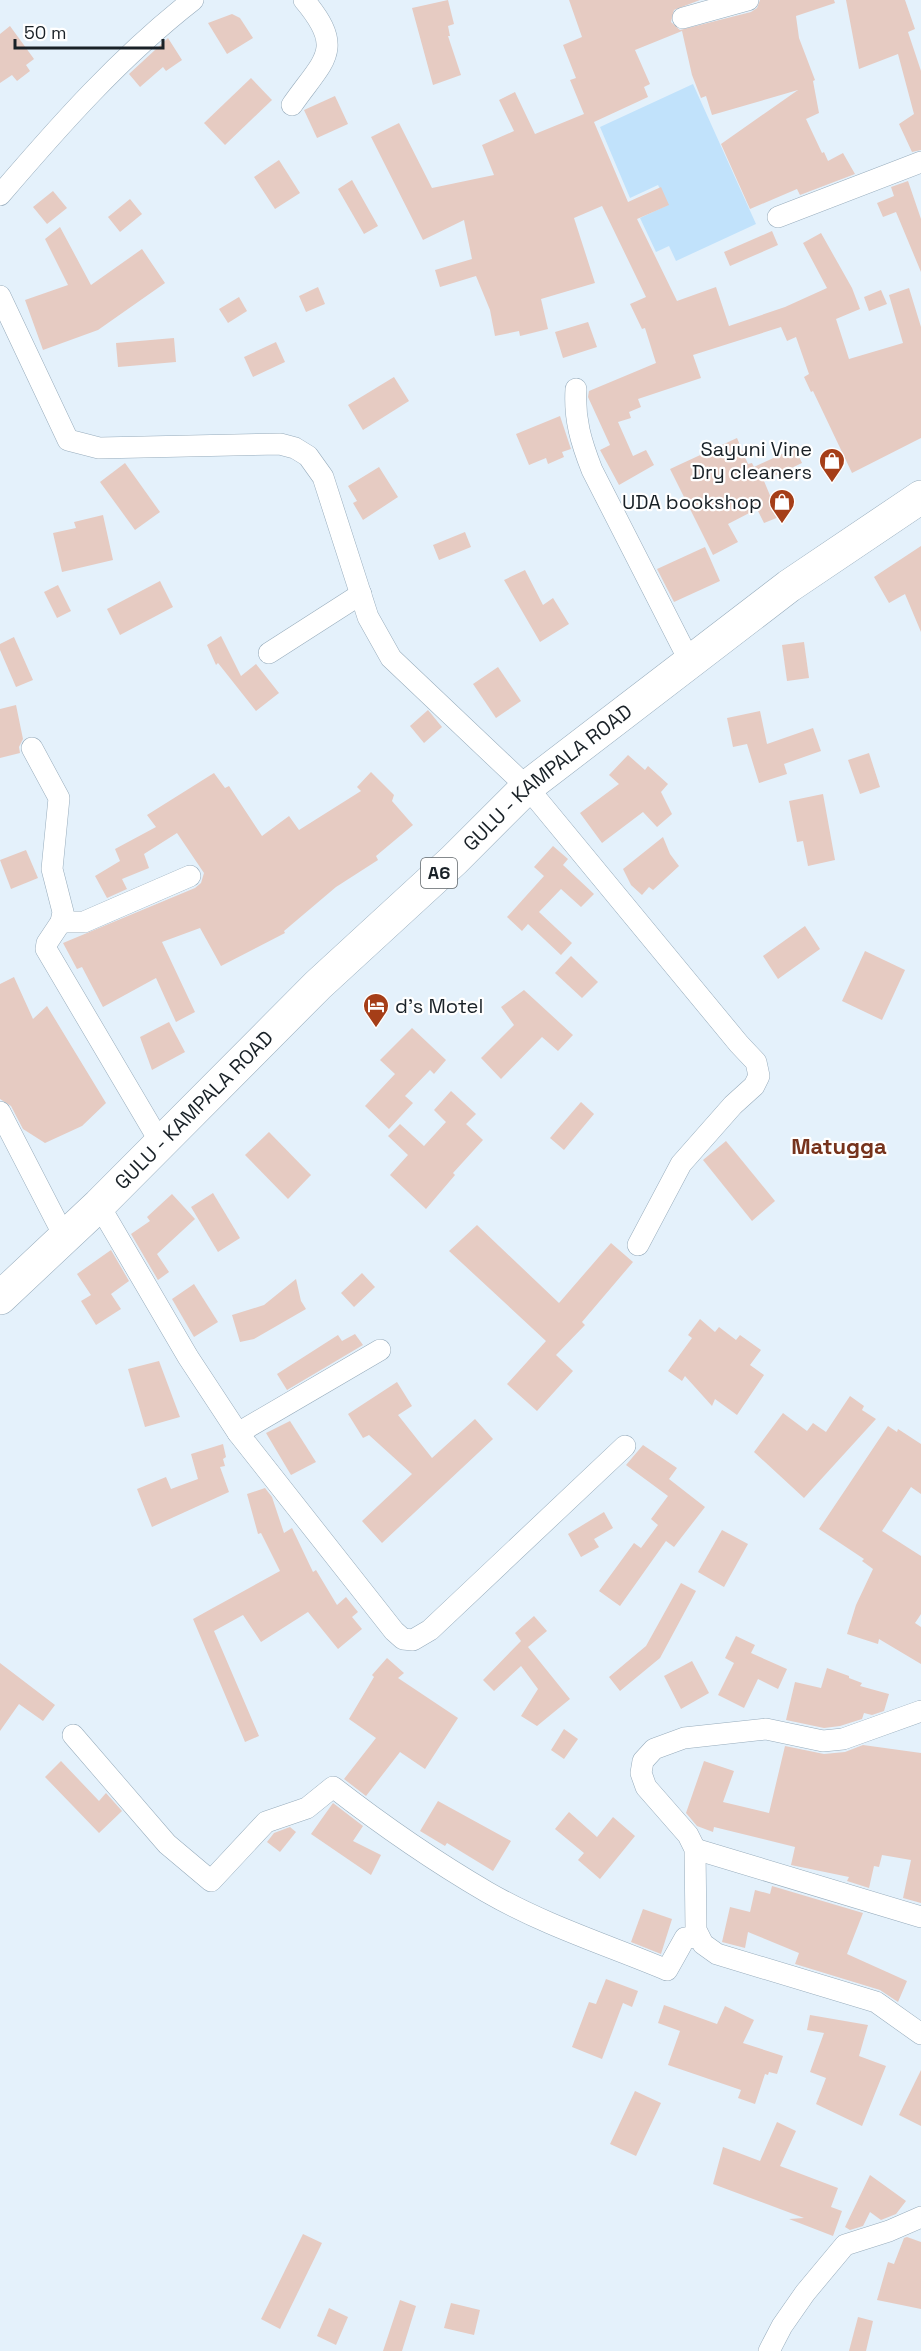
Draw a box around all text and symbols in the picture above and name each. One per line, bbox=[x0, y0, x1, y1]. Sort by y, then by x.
scale bar bbox=[15, 12, 164, 50]
text: 50 m bbox=[24, 21, 66, 44]
place label: Sayuni Vine Dry cleaners bbox=[692, 436, 812, 485]
shop icon: Sayuni Vine Dry cleaners bbox=[817, 446, 847, 484]
shop icon: UDA bookshop bbox=[767, 487, 797, 525]
place label: UDA bookshop bbox=[622, 489, 762, 515]
street label: GULU - KAMPALA ROAD bbox=[457, 698, 637, 857]
road number: A6 bbox=[421, 858, 457, 888]
hotel icon: d's Motel bbox=[361, 991, 391, 1029]
place label: d's Motel bbox=[395, 993, 483, 1019]
street label: GULU - KAMPALA ROAD bbox=[109, 1025, 279, 1195]
district label: Matugga bbox=[791, 1132, 887, 1160]

